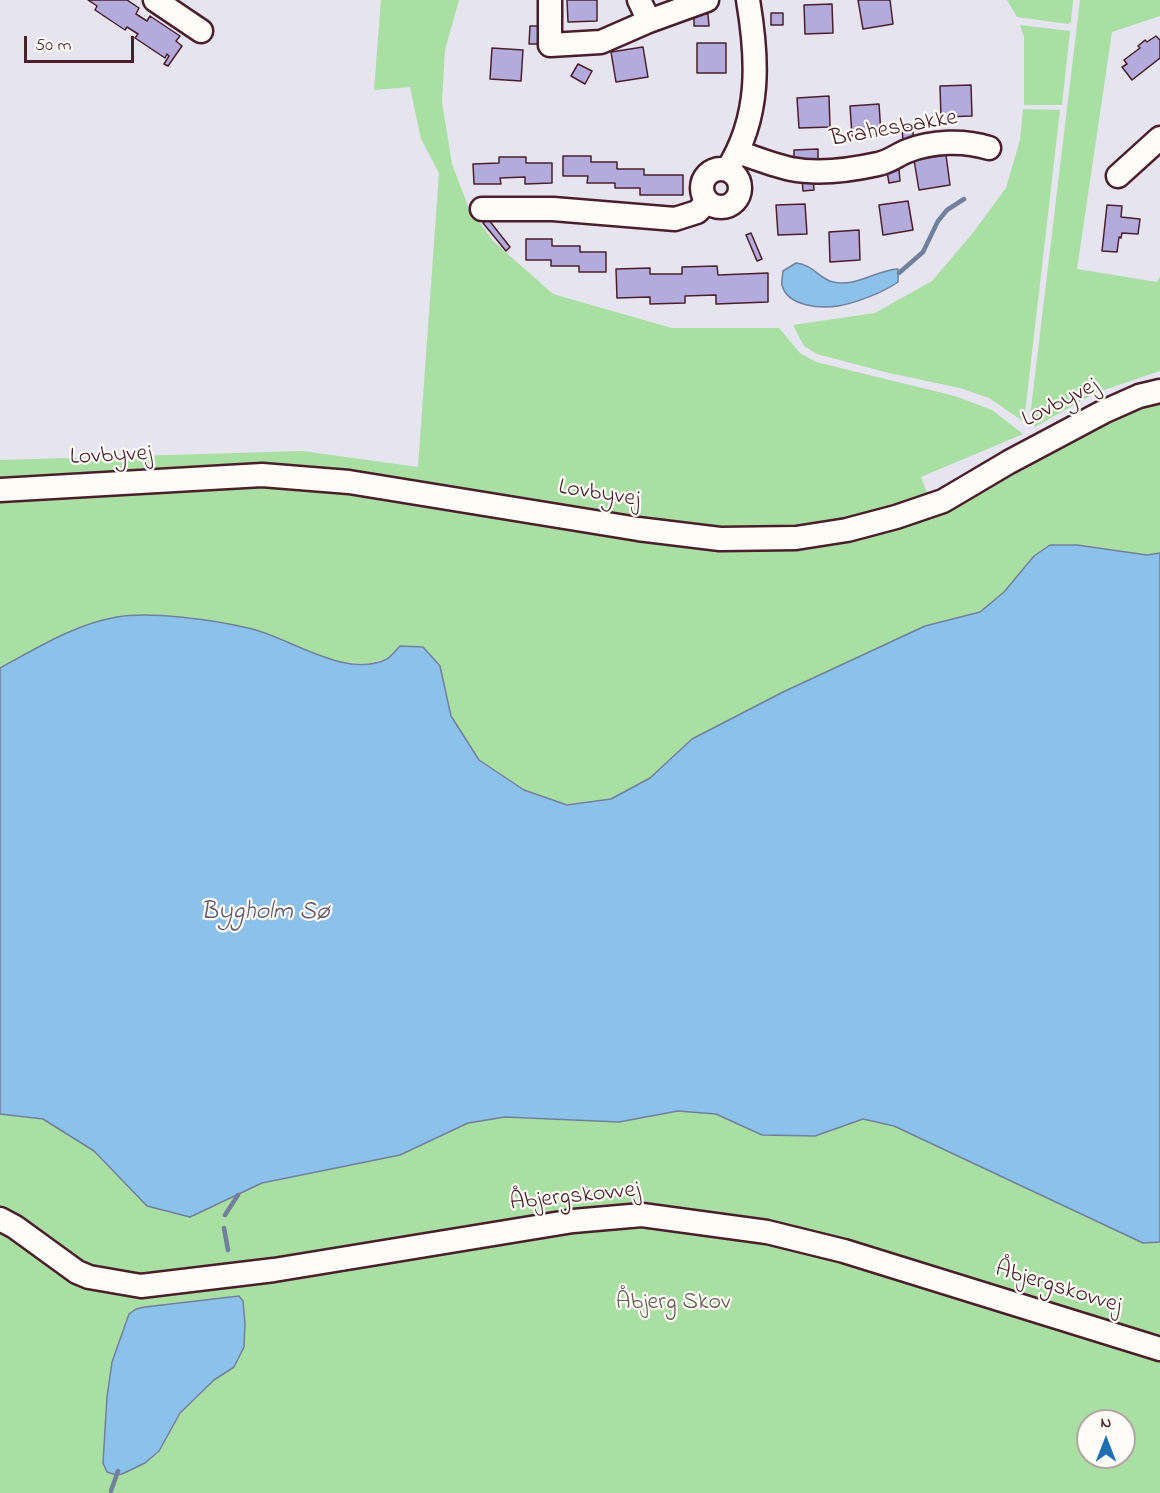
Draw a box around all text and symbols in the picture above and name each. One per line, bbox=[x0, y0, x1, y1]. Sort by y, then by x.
scale bar bbox=[27, 24, 136, 62]
text: 50 m bbox=[35, 33, 72, 59]
street label: Brahesbakke bbox=[828, 105, 960, 155]
street label: Lovbyvej bbox=[1018, 373, 1104, 435]
street label: Lovbyvej bbox=[69, 440, 153, 474]
street label: Lovbyvej bbox=[556, 474, 642, 516]
water label: Bygholm Sø bbox=[201, 898, 329, 930]
street label: Åbjergskovvej bbox=[508, 1177, 642, 1219]
street label: Åbjergskovvej bbox=[991, 1256, 1125, 1322]
park label: Åbjerg Skov bbox=[616, 1290, 730, 1318]
north arrow bbox=[1076, 1409, 1136, 1469]
text: N bbox=[1101, 1411, 1111, 1435]

